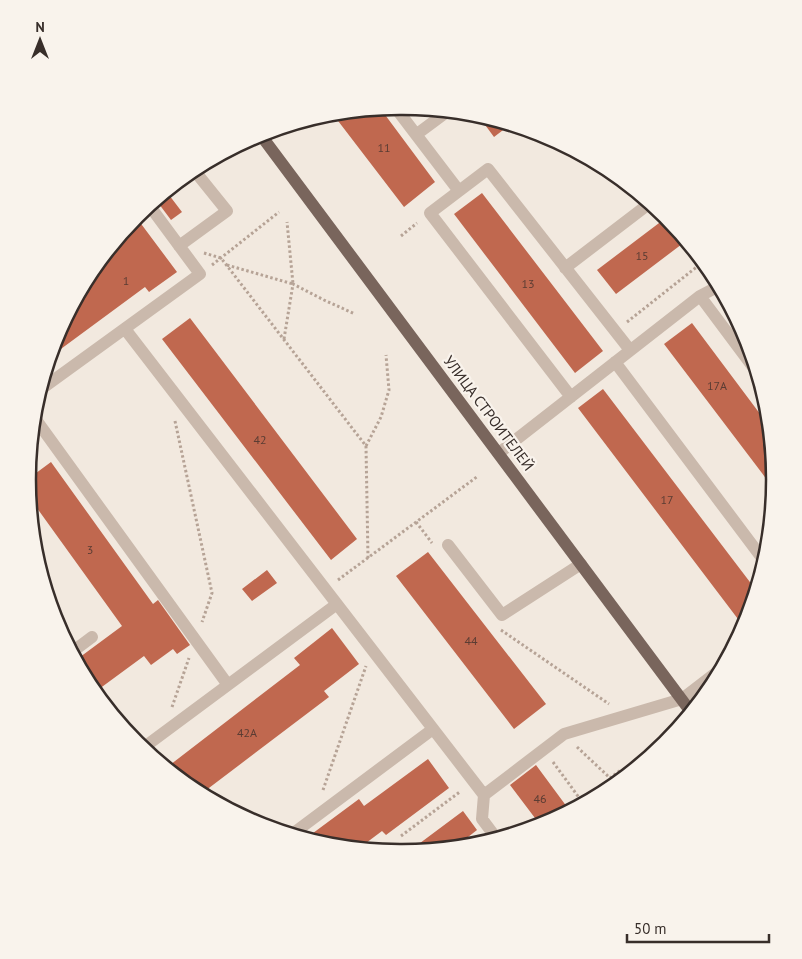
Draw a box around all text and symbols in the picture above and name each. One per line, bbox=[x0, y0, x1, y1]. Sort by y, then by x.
north arrow bbox=[15, 15, 65, 65]
text: N bbox=[35, 18, 45, 36]
house number: 11 bbox=[377, 140, 391, 155]
house number: 15 bbox=[635, 248, 649, 263]
house number: 1 bbox=[123, 273, 129, 288]
house number: 13 bbox=[521, 276, 535, 291]
street label: УЛИЦА СТРОИТЕЛЕЙ bbox=[440, 352, 538, 474]
house number: 17А bbox=[707, 378, 727, 393]
house number: 42 bbox=[253, 432, 267, 447]
house number: 17 bbox=[660, 492, 674, 507]
house number: 3 bbox=[87, 542, 93, 557]
house number: 44 bbox=[464, 633, 478, 648]
house number: 42А bbox=[237, 725, 257, 740]
house number: 46 bbox=[533, 791, 547, 806]
scale bar bbox=[627, 912, 770, 944]
text: 50 m bbox=[634, 919, 667, 938]

